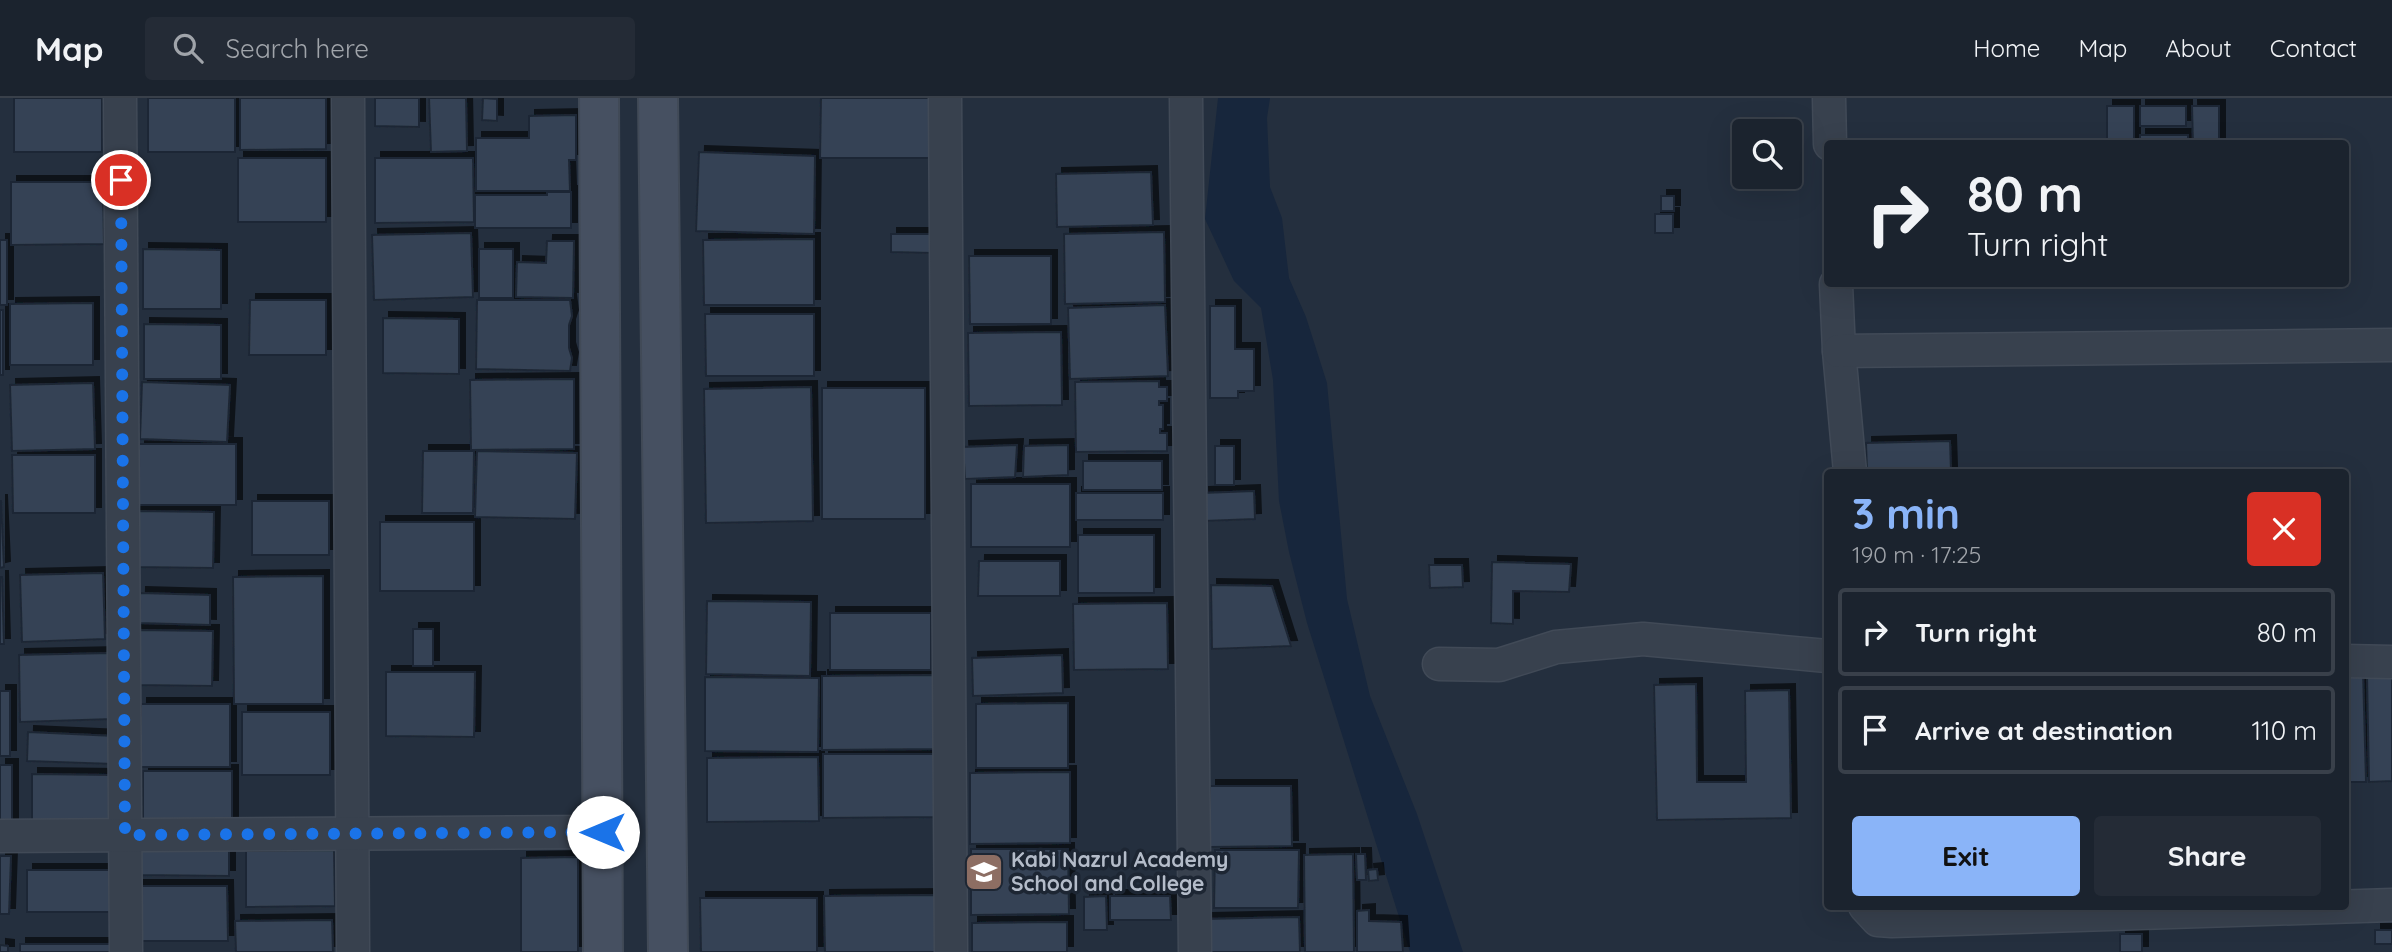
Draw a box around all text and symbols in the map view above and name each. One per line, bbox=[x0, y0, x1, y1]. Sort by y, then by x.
search box bbox=[145, 17, 635, 80]
text: Map bbox=[35, 28, 103, 69]
icon: search bbox=[169, 29, 207, 67]
text: Search here bbox=[225, 32, 369, 65]
text: Home bbox=[1973, 33, 2040, 63]
text: Map bbox=[2078, 33, 2127, 63]
text: About bbox=[2165, 33, 2232, 63]
text: Contact bbox=[2270, 33, 2357, 63]
map controls bbox=[1732, 119, 1802, 189]
button: search bbox=[1732, 119, 1802, 189]
pin bbox=[91, 150, 151, 210]
icon: arrive bbox=[102, 161, 140, 199]
text: 80 m bbox=[1967, 163, 2083, 224]
icon: right bbox=[1852, 168, 1943, 259]
text: Turn right bbox=[1967, 224, 2108, 264]
text: 3 min bbox=[1852, 487, 1960, 540]
button: close bbox=[2247, 492, 2321, 566]
text: 190 m · 17:25 bbox=[1852, 540, 1981, 569]
icon: right bbox=[1856, 613, 1894, 651]
text: Turn right bbox=[1915, 616, 2037, 649]
text: 80 m bbox=[2257, 616, 2317, 649]
icon: arrive bbox=[1856, 711, 1894, 749]
text: Arrive at destination bbox=[1915, 714, 2173, 747]
text: 110 m bbox=[2251, 714, 2317, 747]
position arrow bbox=[566, 795, 640, 869]
button: Exit bbox=[1852, 816, 2080, 896]
button: Share bbox=[2094, 816, 2321, 896]
place label: Kabi Nazrul Academy School and College bbox=[1011, 846, 1228, 896]
school or university icon: Kabi Nazrul Academy School and College bbox=[963, 851, 1005, 893]

